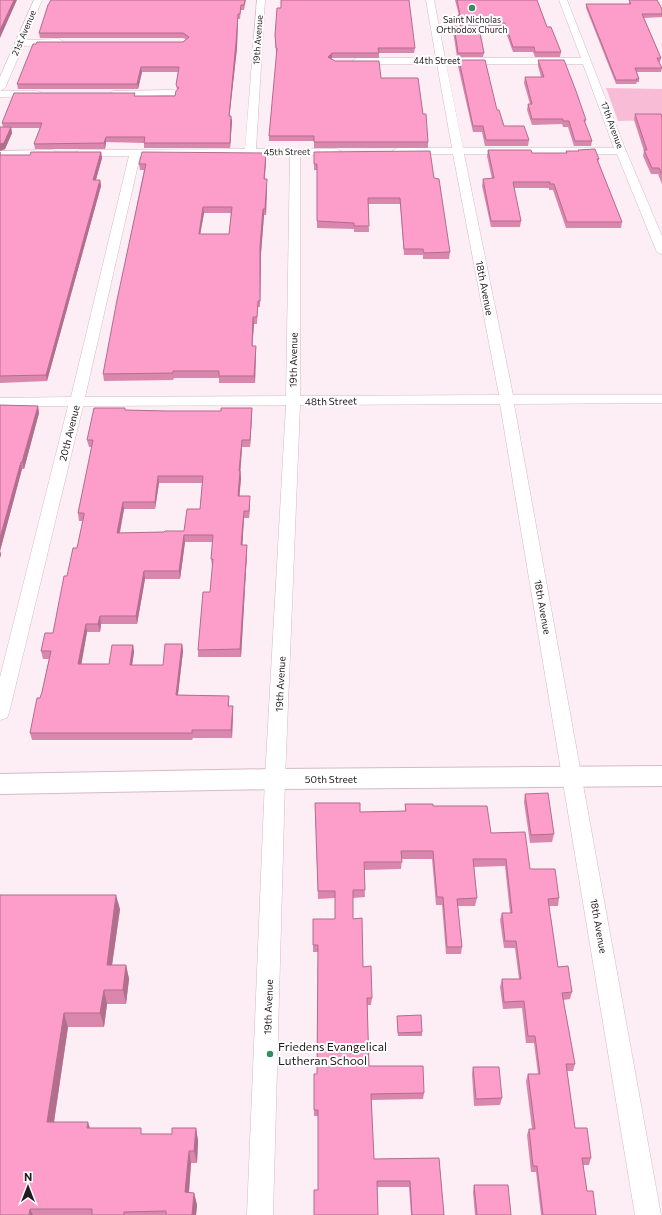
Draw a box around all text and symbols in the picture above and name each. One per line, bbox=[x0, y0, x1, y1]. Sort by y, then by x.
marker: Saint Nicholas Orthodox Church bbox=[467, 3, 477, 13]
street label: 21st Avenue bbox=[9, 8, 38, 57]
street label: 19th Avenue bbox=[250, 14, 265, 65]
place label: Saint Nicholas Orthodox Church bbox=[436, 14, 508, 35]
street label: 44th Street bbox=[414, 55, 461, 66]
street label: 17th Avenue bbox=[599, 100, 626, 150]
street label: 45th Street bbox=[264, 146, 311, 157]
street label: 18th Avenue bbox=[474, 260, 496, 316]
street label: 19th Avenue bbox=[287, 332, 299, 388]
street label: 48th Street bbox=[305, 395, 357, 407]
street label: 20th Avenue bbox=[56, 404, 82, 462]
street label: 18th Avenue bbox=[532, 579, 554, 635]
street label: 19th Avenue bbox=[273, 656, 287, 712]
street label: 50th Street bbox=[305, 773, 357, 785]
street label: 18th Avenue bbox=[588, 898, 610, 954]
street label: 19th Avenue bbox=[261, 979, 275, 1035]
place label: Friedens Evangelical Lutheran School bbox=[278, 1039, 387, 1067]
marker: Friedens Evangelical Lutheran School bbox=[265, 1049, 275, 1059]
north arrow bbox=[8, 1167, 48, 1207]
text: N bbox=[24, 1170, 32, 1183]

